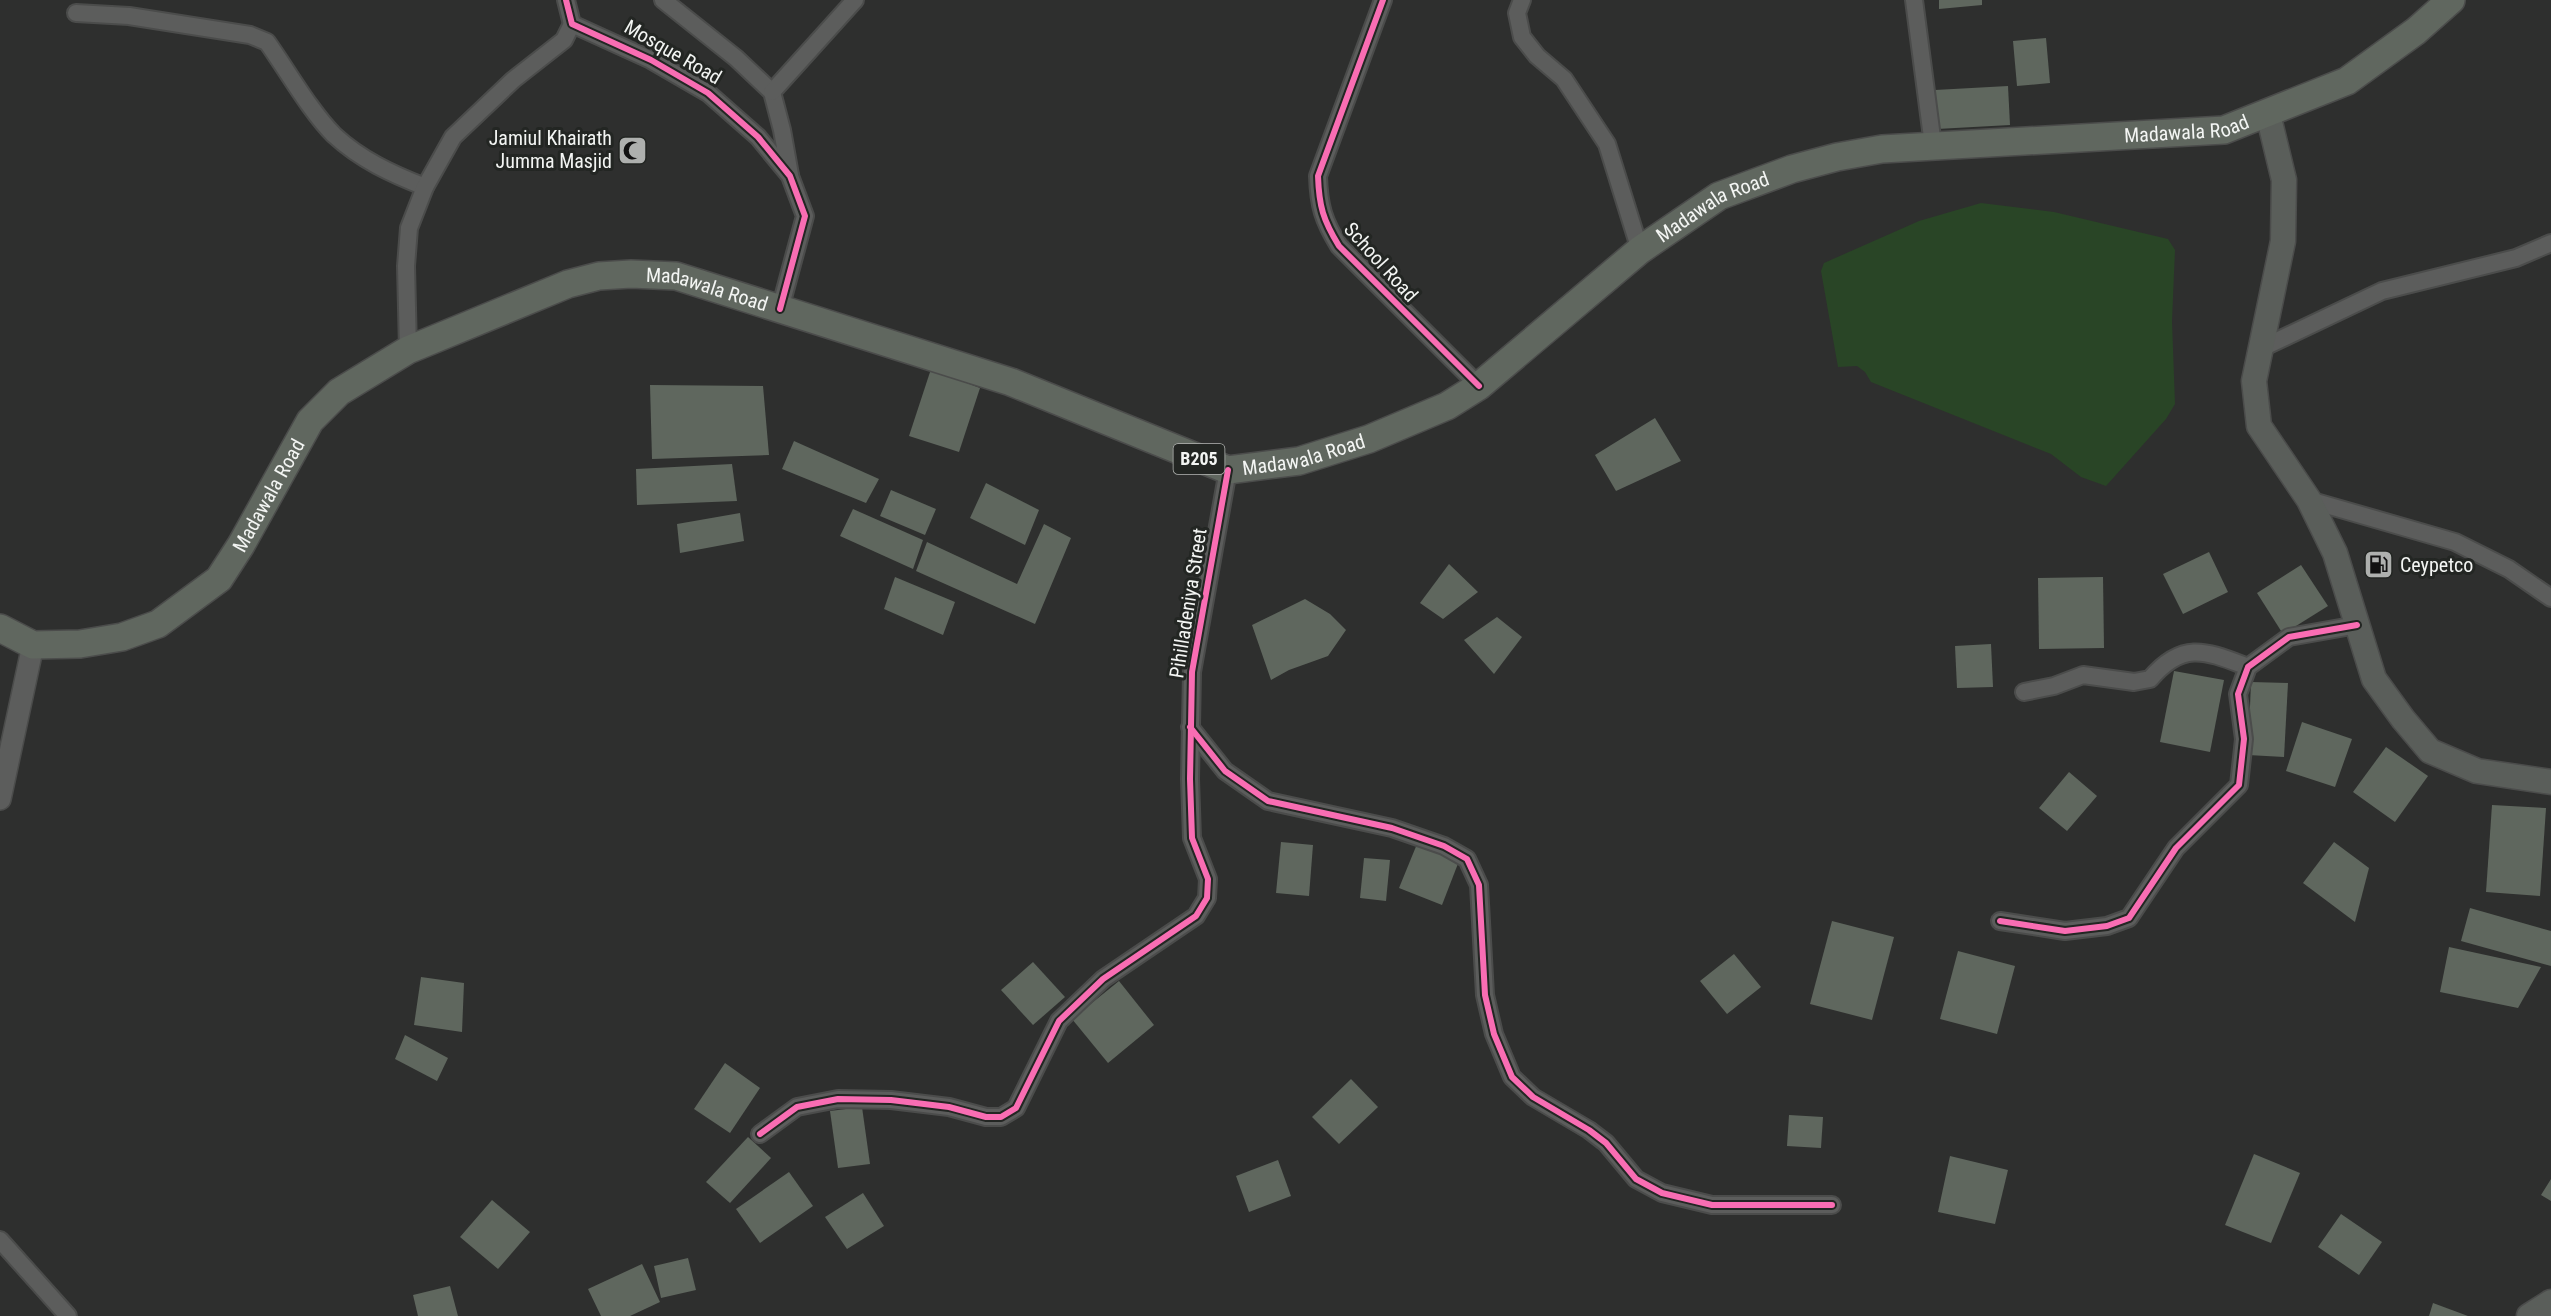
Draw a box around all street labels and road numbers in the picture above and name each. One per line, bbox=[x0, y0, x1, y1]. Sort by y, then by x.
street label: Mosque Road bbox=[620, 15, 726, 89]
street label: Madawala Road bbox=[2123, 109, 2252, 148]
street label: Madawala Road bbox=[1652, 167, 1772, 247]
street label: School Road bbox=[1339, 217, 1423, 307]
street label: Madawala Road bbox=[645, 263, 771, 316]
street label: Madawala Road bbox=[1241, 429, 1368, 480]
street label: Madawala Road bbox=[228, 435, 310, 556]
road number: B205 bbox=[1174, 444, 1224, 474]
street label: Pihilladeniya Street bbox=[1164, 526, 1212, 680]

